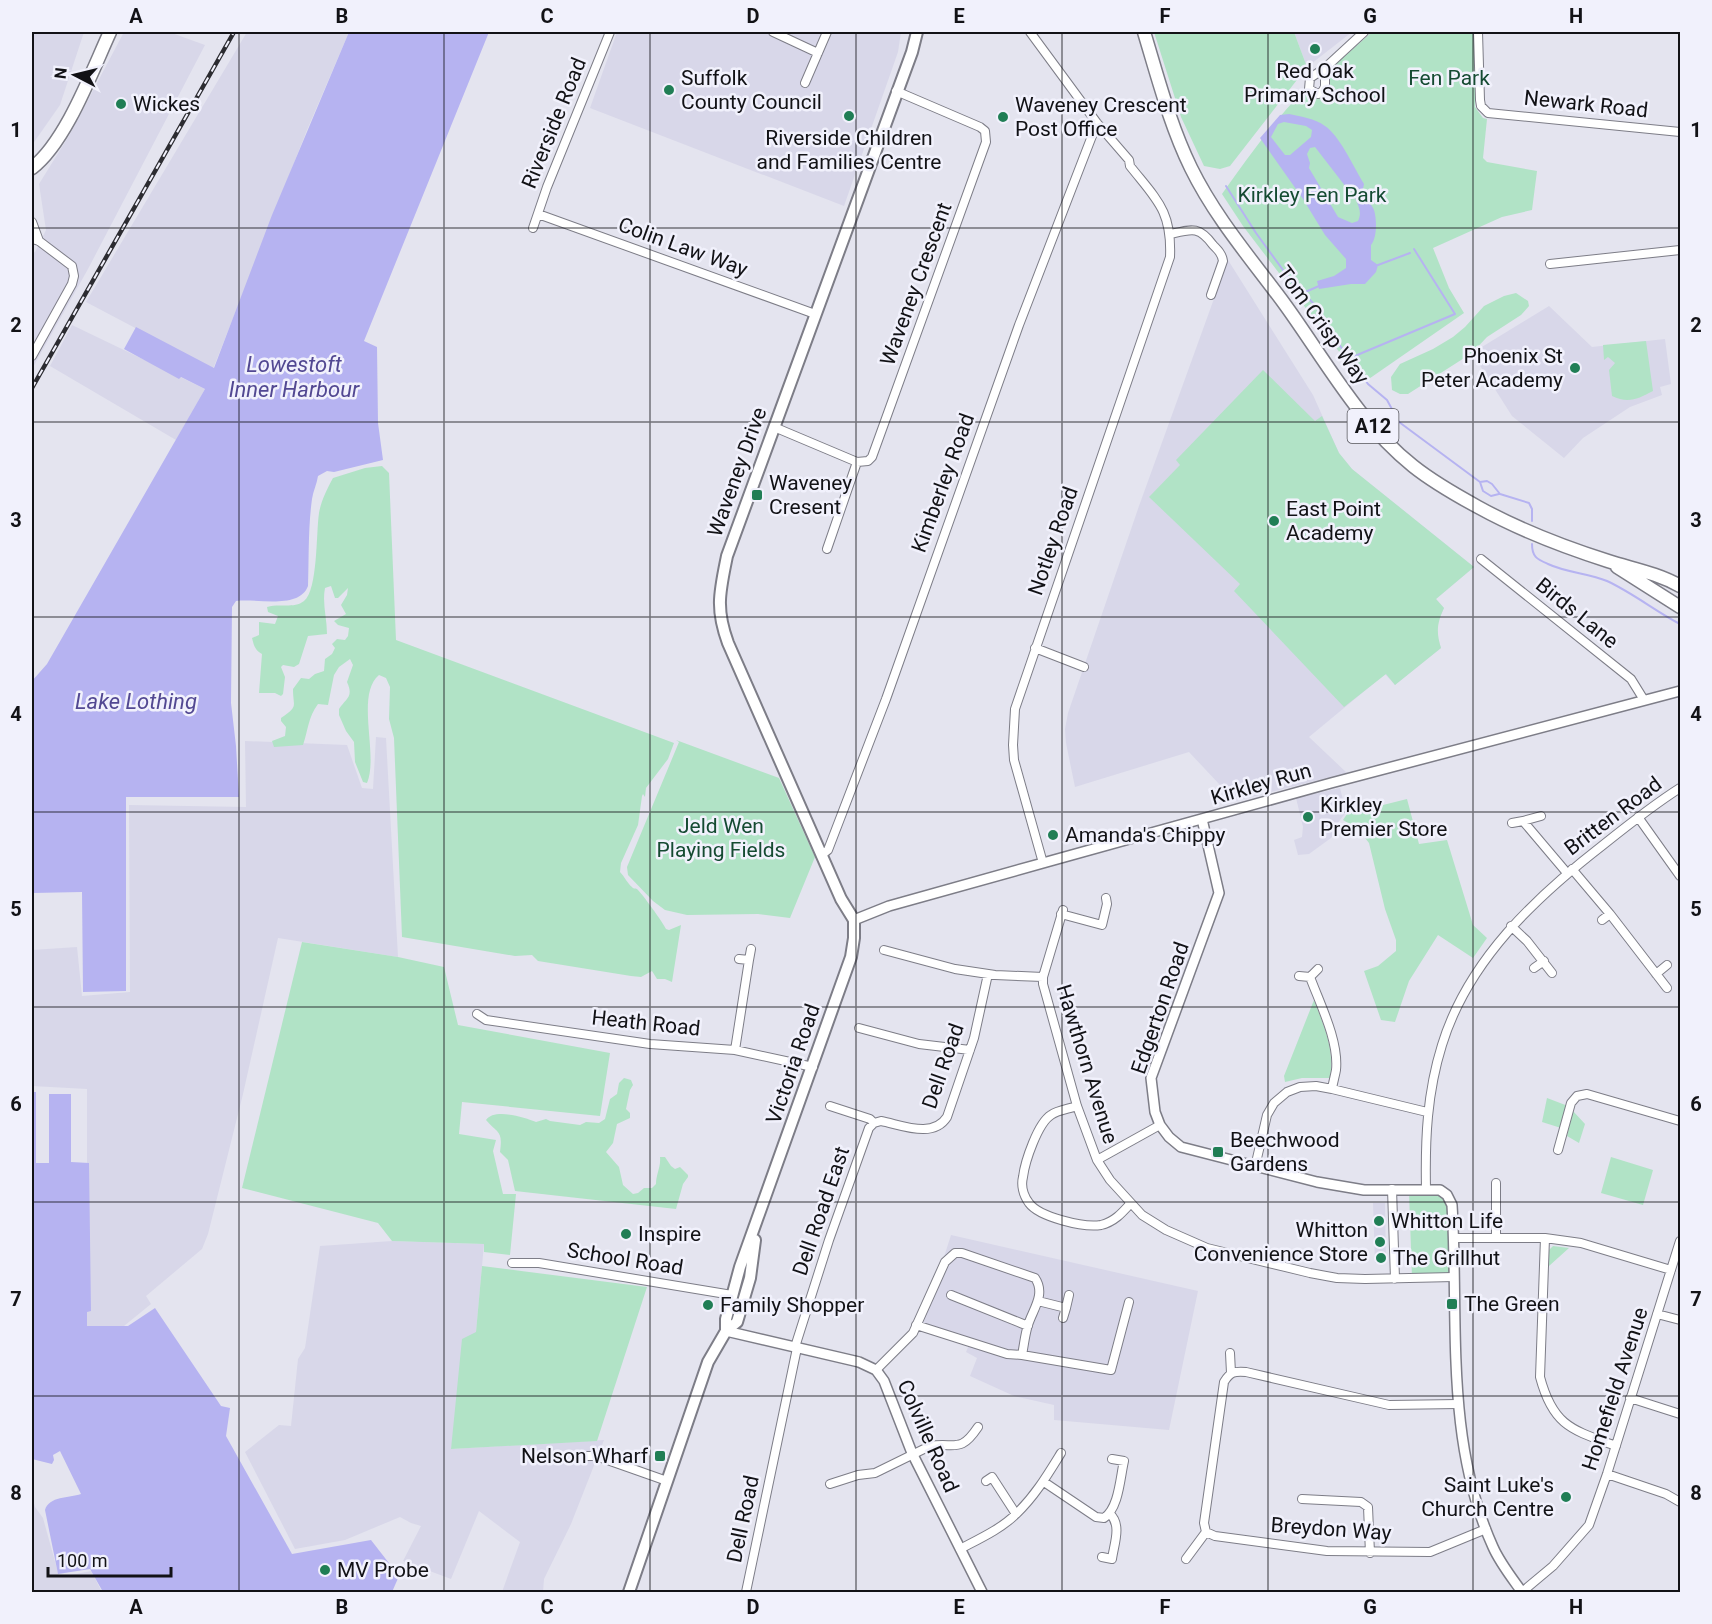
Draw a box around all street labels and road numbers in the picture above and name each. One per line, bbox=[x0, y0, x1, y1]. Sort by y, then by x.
street label: Riverside Road bbox=[517, 54, 591, 192]
street label: Newark Road bbox=[1523, 86, 1649, 122]
street label: Waveney Crescent bbox=[875, 199, 957, 369]
street label: Colin Law Way bbox=[615, 212, 751, 282]
street label: Tom Crisp Way bbox=[1272, 261, 1374, 389]
street label: Waveney Drive bbox=[703, 404, 771, 540]
road number: A12 bbox=[1348, 409, 1398, 443]
street label: Kimberley Road bbox=[907, 410, 979, 556]
street label: Notley Road bbox=[1023, 484, 1083, 598]
street label: Birds Lane bbox=[1531, 573, 1623, 653]
street label: Kirkley Run bbox=[1208, 758, 1314, 810]
street label: Britten Road bbox=[1560, 772, 1666, 860]
street label: Edgerton Road bbox=[1126, 939, 1194, 1077]
street label: Hawthorn Avenue bbox=[1051, 981, 1123, 1147]
street label: Victoria Road bbox=[761, 1001, 825, 1127]
street label: Heath Road bbox=[590, 1005, 702, 1041]
street label: Dell Road bbox=[917, 1020, 969, 1112]
street label: Dell Road East bbox=[788, 1143, 854, 1279]
street label: School Road bbox=[565, 1238, 685, 1280]
street label: Homefield Avenue bbox=[1577, 1304, 1653, 1474]
street label: Colville Road bbox=[892, 1376, 964, 1496]
street label: Dell Road bbox=[722, 1473, 764, 1565]
street label: Breydon Way bbox=[1270, 1513, 1392, 1545]

